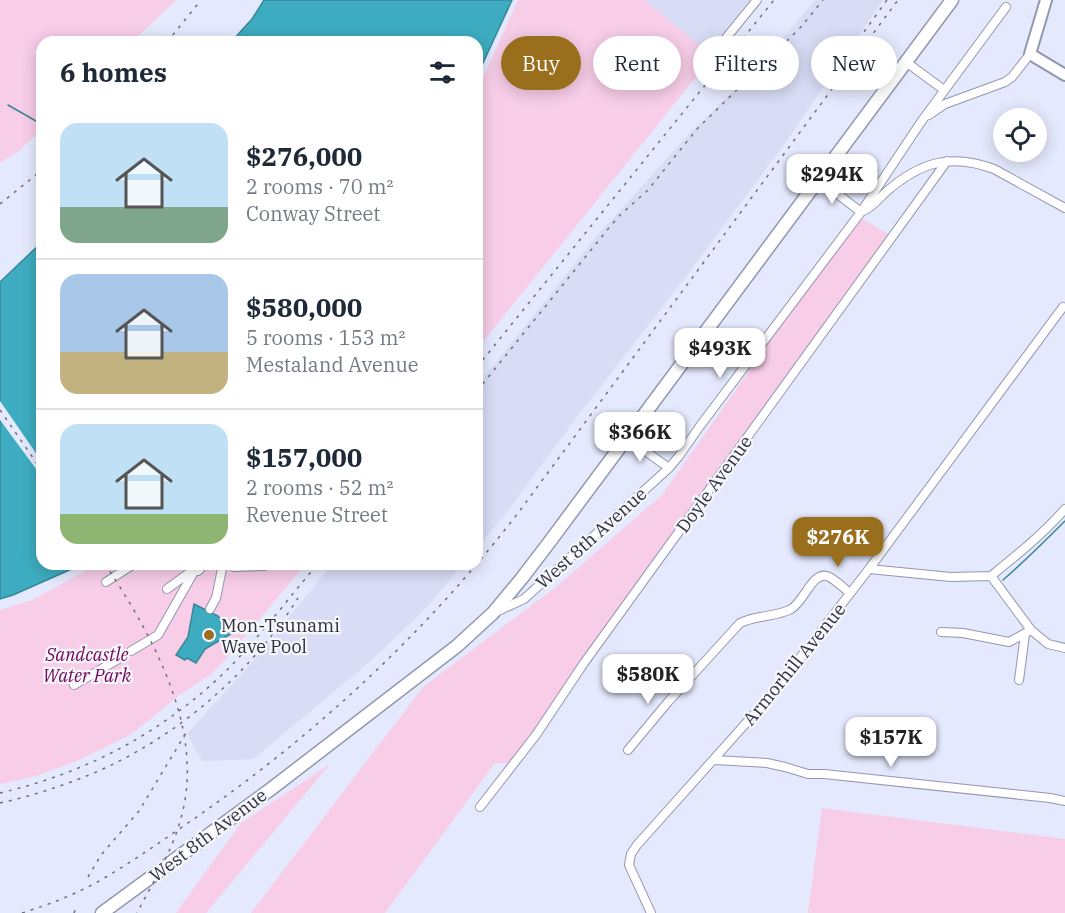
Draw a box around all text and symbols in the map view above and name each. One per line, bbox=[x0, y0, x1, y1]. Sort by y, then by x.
chip: Buy bbox=[501, 36, 581, 90]
chip: Rent bbox=[593, 36, 681, 90]
chip: Filters bbox=[693, 36, 799, 90]
chip: New bbox=[811, 36, 897, 90]
text: 6 homes bbox=[60, 55, 167, 89]
icon: filters bbox=[426, 56, 459, 89]
map controls bbox=[993, 108, 1047, 162]
button: locate bbox=[993, 108, 1047, 162]
text: $276,000 bbox=[246, 139, 362, 173]
icon: home bbox=[108, 147, 180, 219]
pin: $294K bbox=[790, 154, 874, 205]
text: $294K bbox=[800, 160, 864, 187]
text: 2 rooms · 70 m² bbox=[246, 173, 393, 200]
text: Conway Street bbox=[246, 200, 380, 227]
text: $580,000 bbox=[246, 290, 362, 324]
icon: home bbox=[108, 298, 180, 370]
text: 5 rooms · 153 m² bbox=[246, 324, 405, 351]
pin: $493K bbox=[678, 328, 762, 379]
text: $493K bbox=[688, 334, 752, 361]
text: Mestaland Avenue bbox=[246, 351, 419, 378]
pin: $366K bbox=[598, 412, 682, 463]
text: $366K bbox=[608, 418, 672, 445]
street label: Doyle Avenue bbox=[671, 431, 757, 537]
text: $157,000 bbox=[246, 440, 362, 474]
icon: home bbox=[108, 448, 180, 520]
text: 2 rooms · 52 m² bbox=[246, 474, 393, 501]
street label: West 8th Avenue bbox=[531, 482, 651, 594]
text: Revenue Street bbox=[246, 501, 388, 528]
pin: $276K bbox=[796, 517, 880, 568]
text: $276K bbox=[806, 523, 870, 550]
street label: Armorhill Avenue bbox=[738, 598, 850, 730]
place label: Mon-Tsunami Wave Pool bbox=[221, 614, 340, 658]
marker: Mon-Tsunami Wave Pool bbox=[202, 628, 216, 642]
park label: Sandcastle Water Park bbox=[43, 643, 132, 687]
pin: $580K bbox=[606, 654, 690, 705]
text: $580K bbox=[616, 660, 680, 687]
pin: $157K bbox=[849, 717, 933, 768]
text: $157K bbox=[859, 723, 923, 750]
street label: West 8th Avenue bbox=[145, 783, 271, 887]

